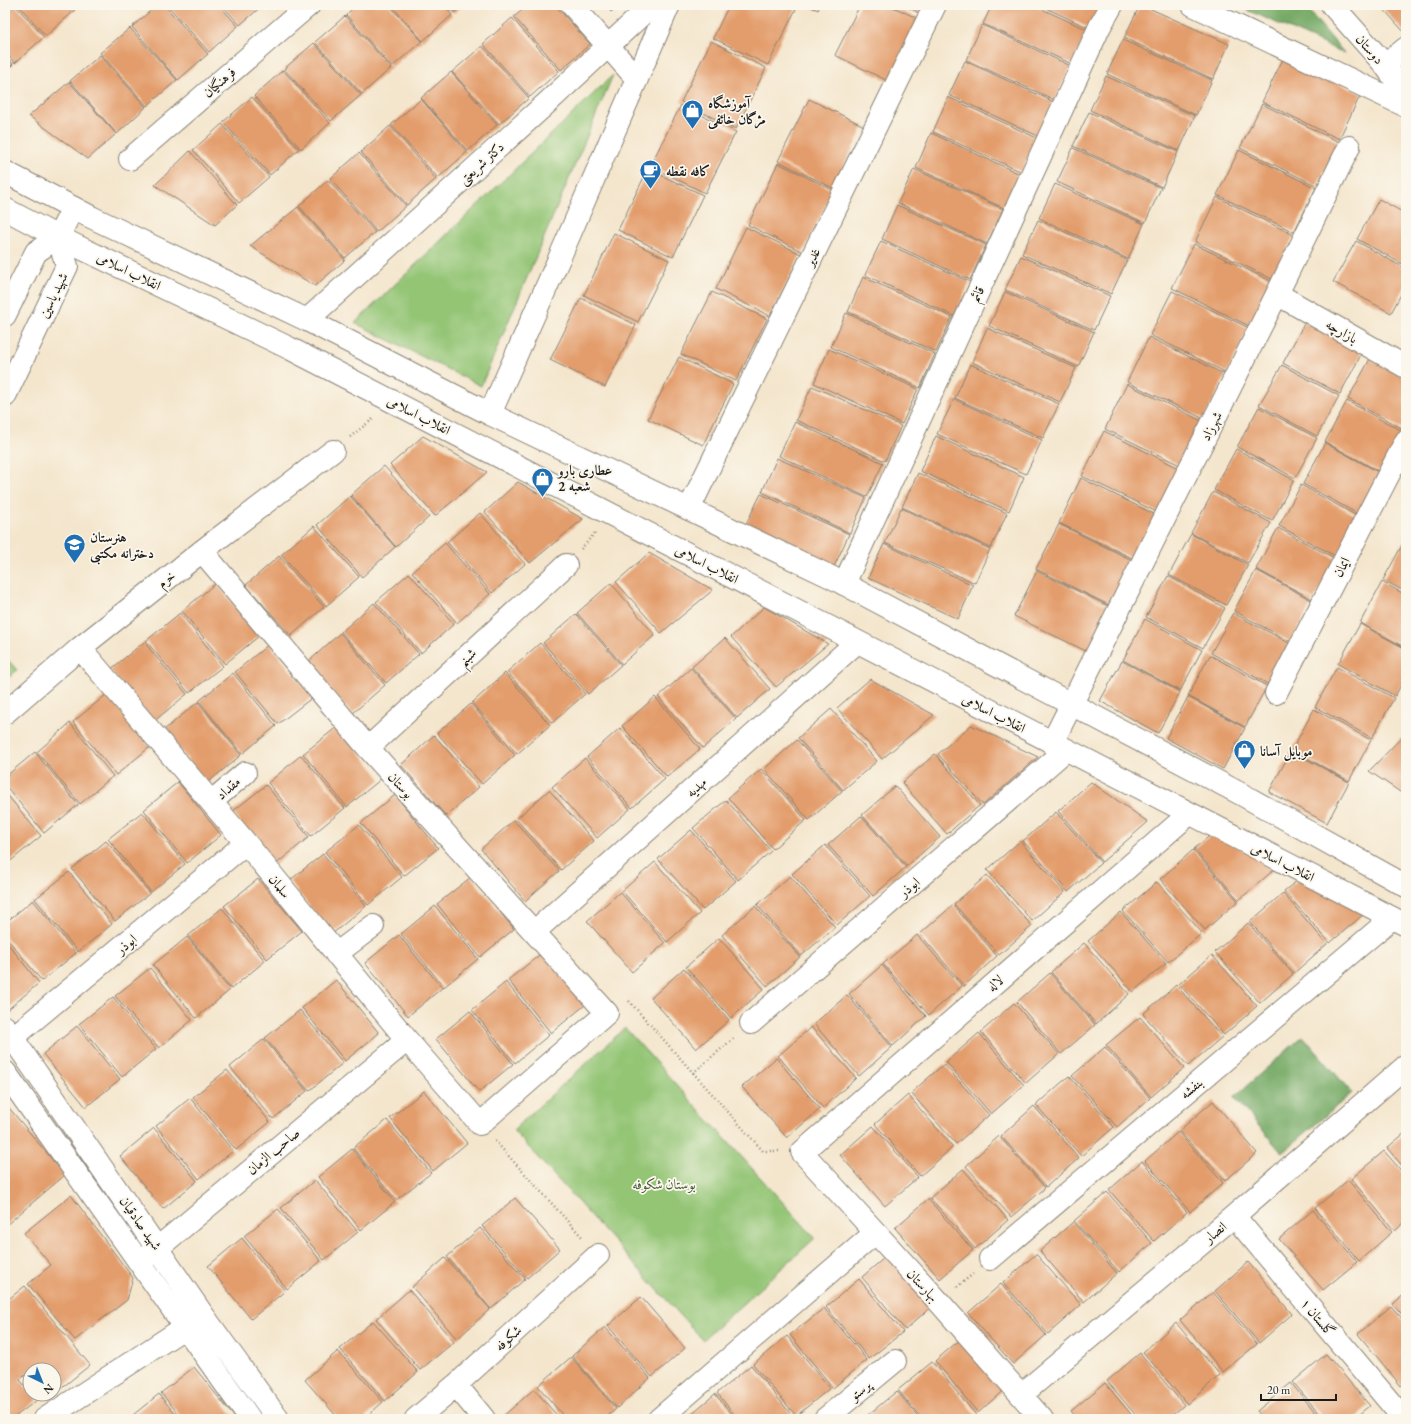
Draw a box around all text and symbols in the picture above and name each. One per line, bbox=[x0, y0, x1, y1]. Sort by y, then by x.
street label: دوستان bbox=[1352, 30, 1388, 68]
street label: فرهنگیان bbox=[199, 63, 239, 101]
place label: آموزشگاه مژگان خائفی bbox=[707, 94, 766, 130]
shop icon: آموزشگاه مژگان خائفی bbox=[679, 98, 705, 131]
street label: دکتر شریعتی bbox=[454, 138, 508, 189]
cafe icon: کافه نقطه bbox=[638, 158, 664, 191]
place label: کافه نقطه bbox=[666, 162, 711, 180]
street label: غدیر bbox=[799, 245, 824, 271]
street label: انقلاب اسلامی bbox=[94, 248, 164, 294]
street label: شهید یاسین bbox=[34, 269, 73, 321]
street label: قائم bbox=[966, 283, 992, 307]
street label: بازارچه bbox=[1322, 315, 1361, 348]
street label: انقلاب اسلامی bbox=[384, 391, 454, 439]
street label: شهرزاد bbox=[1196, 408, 1227, 444]
place label: عطاری بارو شعبه 2 bbox=[556, 461, 613, 495]
shop icon: عطاری بارو شعبه 2 bbox=[529, 465, 555, 498]
place label: هنرستان دخترانه مکتبی bbox=[90, 528, 154, 565]
school or university icon: هنرستان دخترانه مکتبی bbox=[61, 532, 87, 565]
street label: انقلاب اسلامی bbox=[672, 540, 742, 588]
street label: ایمان bbox=[1328, 554, 1354, 580]
street label: خرم bbox=[153, 566, 181, 595]
street label: شبنم bbox=[454, 644, 484, 674]
street label: انقلاب اسلامی bbox=[959, 689, 1029, 737]
shop icon: موبایل آسانا bbox=[1231, 738, 1257, 771]
place label: موبایل آسانا bbox=[1260, 742, 1312, 761]
street label: بوستان bbox=[384, 768, 418, 802]
street label: مقداد bbox=[212, 772, 244, 804]
street label: مهدیه bbox=[682, 773, 711, 802]
street label: انقلاب اسلامی bbox=[1248, 838, 1318, 886]
street label: سلمان bbox=[265, 870, 295, 902]
street label: ابوذر bbox=[893, 873, 923, 902]
street label: ابوذر bbox=[110, 930, 140, 959]
street label: لاله bbox=[983, 971, 1007, 995]
street label: بنفشه bbox=[1176, 1073, 1206, 1103]
street label: صاحب الزمان bbox=[243, 1123, 304, 1179]
park label: بوستان شکوفه bbox=[632, 1175, 696, 1193]
street label: شهید صادقیان bbox=[115, 1192, 166, 1254]
street label: انصار bbox=[1198, 1217, 1230, 1248]
street label: بهارستان bbox=[902, 1265, 943, 1306]
street label: گلستان ۱ bbox=[1297, 1294, 1339, 1340]
street label: شکوفه bbox=[491, 1321, 525, 1355]
north arrow bbox=[22, 1362, 62, 1402]
street label: پرستو bbox=[844, 1375, 876, 1405]
scale bar bbox=[1261, 1376, 1336, 1402]
text: N bbox=[41, 1381, 57, 1398]
text: 20 m bbox=[1267, 1382, 1291, 1398]

